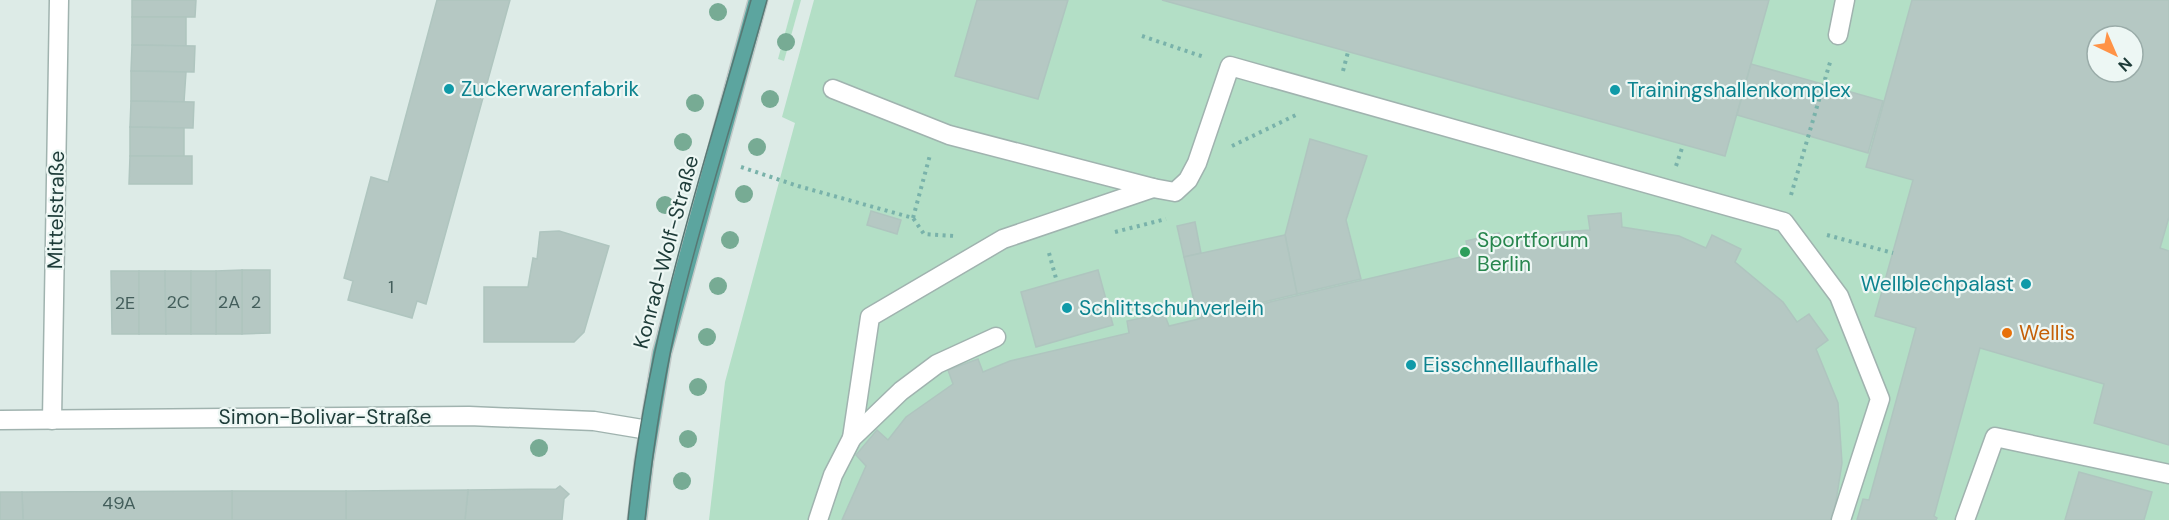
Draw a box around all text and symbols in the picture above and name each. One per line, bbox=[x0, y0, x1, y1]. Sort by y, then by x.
north arrow bbox=[2085, 24, 2145, 84]
text: N bbox=[2114, 53, 2137, 76]
place label: Zuckerwarenfabrik bbox=[461, 75, 639, 103]
place label: Trainingshallenkomplex bbox=[1627, 76, 1851, 104]
marker: Zuckerwarenfabrik bbox=[442, 82, 456, 96]
marker: Trainingshallenkomplex bbox=[1608, 83, 1622, 97]
street label: Mittelstraße bbox=[41, 150, 71, 269]
street label: Konrad-Wolf-Straße bbox=[627, 152, 705, 352]
place label: Sportforum Berlin bbox=[1477, 226, 1588, 278]
marker: Sportforum Berlin bbox=[1458, 245, 1472, 259]
place label: Wellblechpalast bbox=[1861, 270, 2014, 298]
house number: 1 bbox=[388, 275, 394, 299]
marker: Wellblechpalast bbox=[2019, 277, 2033, 291]
house number: 2C bbox=[166, 290, 190, 314]
house number: 2A bbox=[218, 290, 240, 314]
house number: 2 bbox=[251, 290, 261, 314]
house number: 2E bbox=[115, 291, 135, 315]
place label: Schlittschuhverleih bbox=[1079, 294, 1264, 322]
marker: Schlittschuhverleih bbox=[1060, 301, 1074, 315]
place label: Wellis bbox=[2019, 319, 2075, 347]
marker: Wellis bbox=[2000, 326, 2014, 340]
place label: Eisschnelllaufhalle bbox=[1423, 351, 1599, 379]
marker: Eisschnelllaufhalle bbox=[1404, 358, 1418, 372]
street label: Simon-Bolivar-Straße bbox=[219, 403, 431, 431]
house number: 49A bbox=[102, 491, 136, 515]

